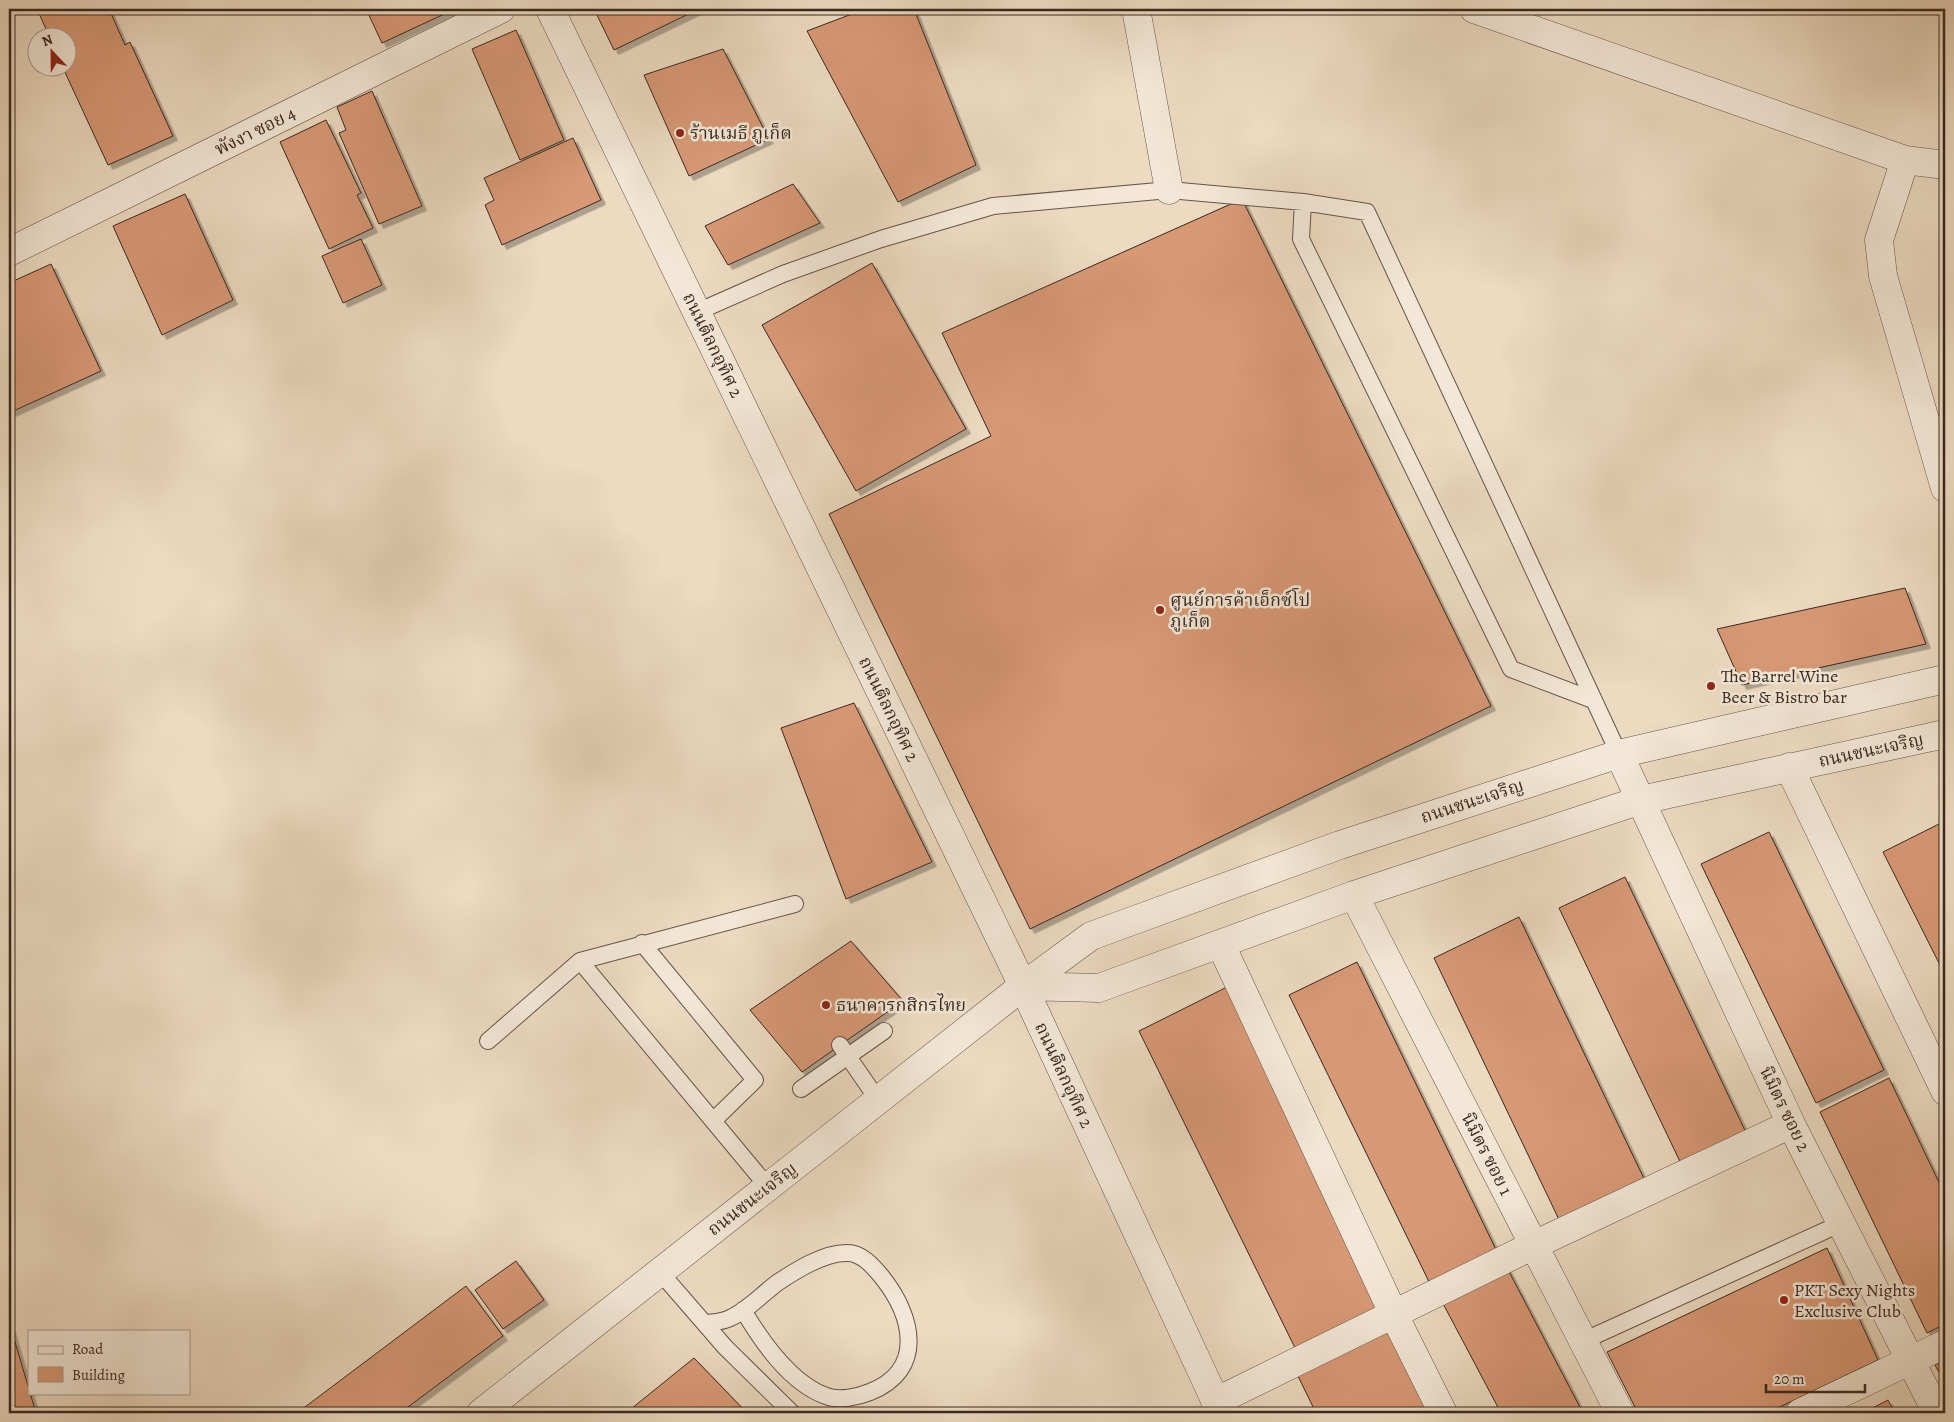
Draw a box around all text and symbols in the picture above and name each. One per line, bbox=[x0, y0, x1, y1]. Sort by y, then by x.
north arrow bbox=[28, 28, 78, 78]
text: N bbox=[39, 30, 56, 51]
street label: พังงา ซอย 4 bbox=[211, 101, 299, 161]
place label: ร้านเมธี ภูเก็ต bbox=[690, 121, 792, 145]
marker: ร้านเมธี ภูเก็ต bbox=[674, 127, 686, 139]
street label: ถนนติลกอุทิศ 2 bbox=[677, 288, 749, 402]
place label: ศูนย์การค้าเอ็กซ์โป ภูเก็ต bbox=[1170, 587, 1310, 633]
marker: ศูนย์การค้าเอ็กซ์โป ภูเก็ต bbox=[1154, 604, 1166, 616]
street label: ถนนติลกอุทิศ 2 bbox=[853, 652, 925, 766]
place label: The Barrel Wine Beer & Bistro bar bbox=[1721, 664, 1847, 709]
marker: The Barrel Wine Beer & Bistro bar bbox=[1705, 680, 1717, 692]
street label: ถนนชนะเจริญ bbox=[1816, 727, 1926, 773]
street label: ถนนชนะเจริญ bbox=[1417, 773, 1527, 829]
place label: ธนาคารกสิกรไทย bbox=[836, 993, 966, 1017]
marker: ธนาคารกสิกรไทย bbox=[820, 999, 832, 1011]
street label: ถนนติลกอุทิศ 2 bbox=[1029, 1018, 1099, 1132]
street label: นิมิตร ซอย 2 bbox=[1754, 1062, 1816, 1156]
street label: นิมิตร ซอย 1 bbox=[1456, 1109, 1518, 1199]
street label: ถนนชนะเจริญ bbox=[703, 1157, 801, 1241]
place label: PKT Sexy Nights Exclusive Club bbox=[1794, 1278, 1915, 1323]
marker: PKT Sexy Nights Exclusive Club bbox=[1778, 1294, 1790, 1306]
legend bbox=[28, 1330, 190, 1394]
text: Road bbox=[72, 1339, 104, 1359]
scale bar bbox=[1766, 1362, 1865, 1394]
text: Building bbox=[72, 1365, 125, 1385]
text: 20 m bbox=[1774, 1369, 1805, 1389]

